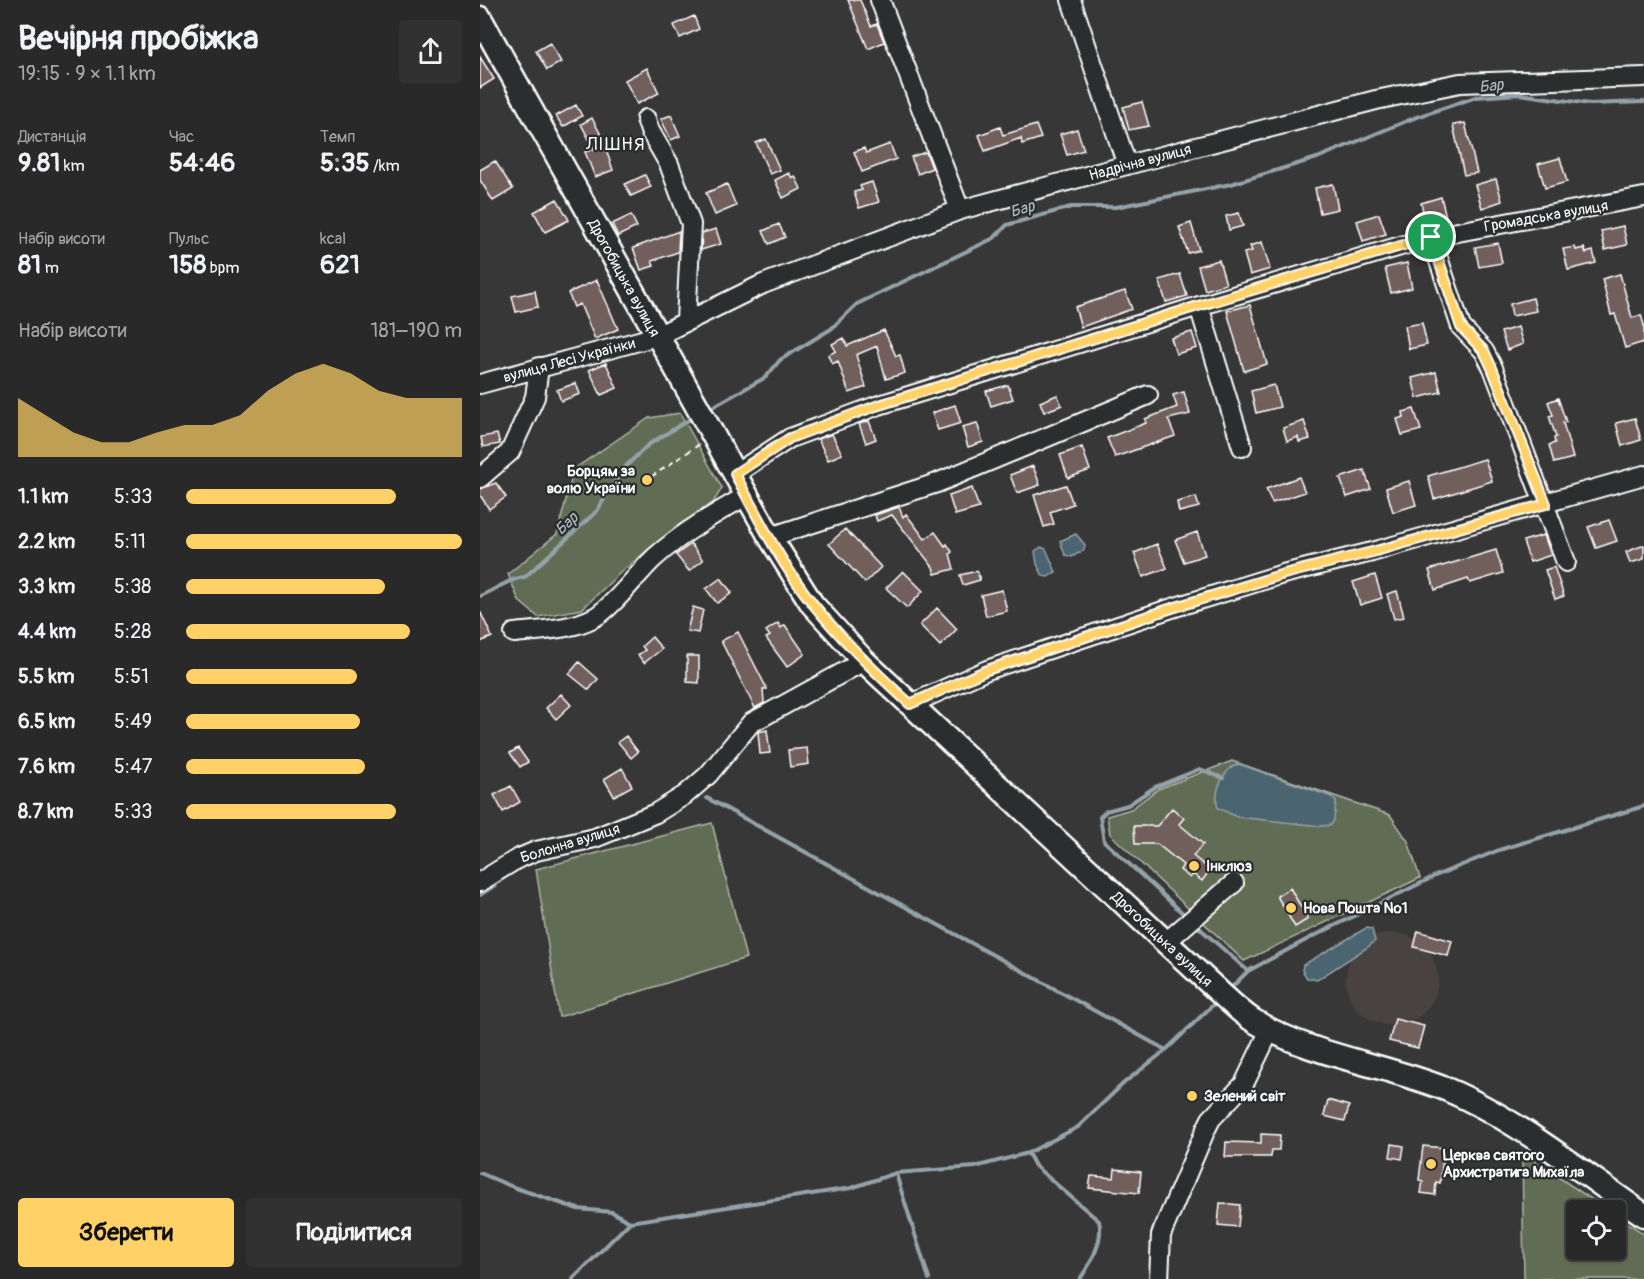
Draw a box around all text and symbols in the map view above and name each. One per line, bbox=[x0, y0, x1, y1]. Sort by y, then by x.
text: Вечірня пробіжка bbox=[18, 18, 259, 59]
button: share bbox=[399, 20, 462, 83]
text: 19:15 · 9 × 1.1 km bbox=[18, 61, 156, 86]
water label: Бар bbox=[1478, 75, 1506, 97]
text: Дистанція bbox=[18, 127, 86, 147]
text: Час bbox=[169, 127, 194, 147]
text: Темп bbox=[320, 127, 355, 147]
district label: ЛІШНЯ bbox=[585, 133, 646, 156]
street label: Надрічна вулиця bbox=[1087, 140, 1193, 185]
text: 9.81 bbox=[18, 147, 60, 179]
text: 54:46 bbox=[169, 147, 235, 179]
text: 5:35 bbox=[320, 147, 370, 179]
text: km bbox=[60, 156, 85, 176]
text: /km bbox=[370, 156, 400, 176]
water label: Бар bbox=[1008, 196, 1038, 222]
street label: Громадська вулиця bbox=[1483, 196, 1610, 237]
pin bbox=[1405, 211, 1456, 262]
street label: Дрогобицька вулиця bbox=[583, 215, 664, 340]
icon: arrive bbox=[1414, 220, 1447, 253]
text: Набір висоти bbox=[18, 229, 105, 249]
text: Пульс bbox=[169, 229, 209, 249]
text: kcal bbox=[320, 229, 346, 249]
text: 81 bbox=[18, 249, 41, 281]
text: 158 bbox=[169, 249, 206, 281]
text: 621 bbox=[320, 249, 360, 281]
text: m bbox=[41, 258, 59, 278]
text: bpm bbox=[206, 258, 239, 278]
text: Набір висоти bbox=[18, 318, 127, 343]
text: 181–190 m bbox=[371, 318, 462, 343]
street label: вулиця Лесі Українки bbox=[501, 334, 637, 387]
place label: Борцям за волю України bbox=[547, 462, 635, 498]
marker: Борцям за волю України bbox=[640, 473, 654, 487]
text: 1.1 km bbox=[18, 484, 68, 509]
text: 5:33 bbox=[114, 484, 153, 509]
water label: Бар bbox=[551, 507, 584, 539]
text: 2.2 km bbox=[18, 529, 75, 554]
text: 5:11 bbox=[114, 529, 146, 554]
text: 3.3 km bbox=[18, 574, 75, 599]
text: 5:38 bbox=[114, 574, 151, 599]
text: 4.4 km bbox=[18, 619, 76, 644]
text: 5:28 bbox=[114, 619, 151, 644]
text: 5.5 km bbox=[18, 664, 75, 689]
text: 5:51 bbox=[114, 664, 149, 689]
text: 6.5 km bbox=[18, 709, 75, 734]
text: 5:49 bbox=[114, 709, 152, 734]
text: 7.6 km bbox=[18, 754, 75, 779]
text: 5:47 bbox=[114, 754, 152, 779]
text: 8.7 km bbox=[18, 799, 73, 824]
text: 5:33 bbox=[114, 799, 153, 824]
street label: Болонна вулиця bbox=[518, 819, 622, 868]
place label: Інклюз bbox=[1206, 857, 1252, 876]
marker: Інклюз bbox=[1187, 859, 1201, 873]
street label: Дрогобицька вулиця bbox=[1106, 887, 1216, 991]
place label: Нова Пошта №1 bbox=[1303, 899, 1408, 918]
marker: Нова Пошта №1 bbox=[1284, 901, 1298, 915]
place label: Зелений світ bbox=[1204, 1087, 1286, 1106]
marker: Зелений світ bbox=[1185, 1089, 1199, 1103]
place label: Церква святого Архистратига Михаїла bbox=[1443, 1146, 1584, 1182]
marker: Церква святого Архистратига Михаїла bbox=[1424, 1157, 1438, 1171]
button: Зберегти bbox=[18, 1198, 234, 1267]
button: Поділитися bbox=[246, 1198, 462, 1267]
map controls bbox=[1566, 1200, 1626, 1260]
button: locate bbox=[1566, 1200, 1626, 1260]

